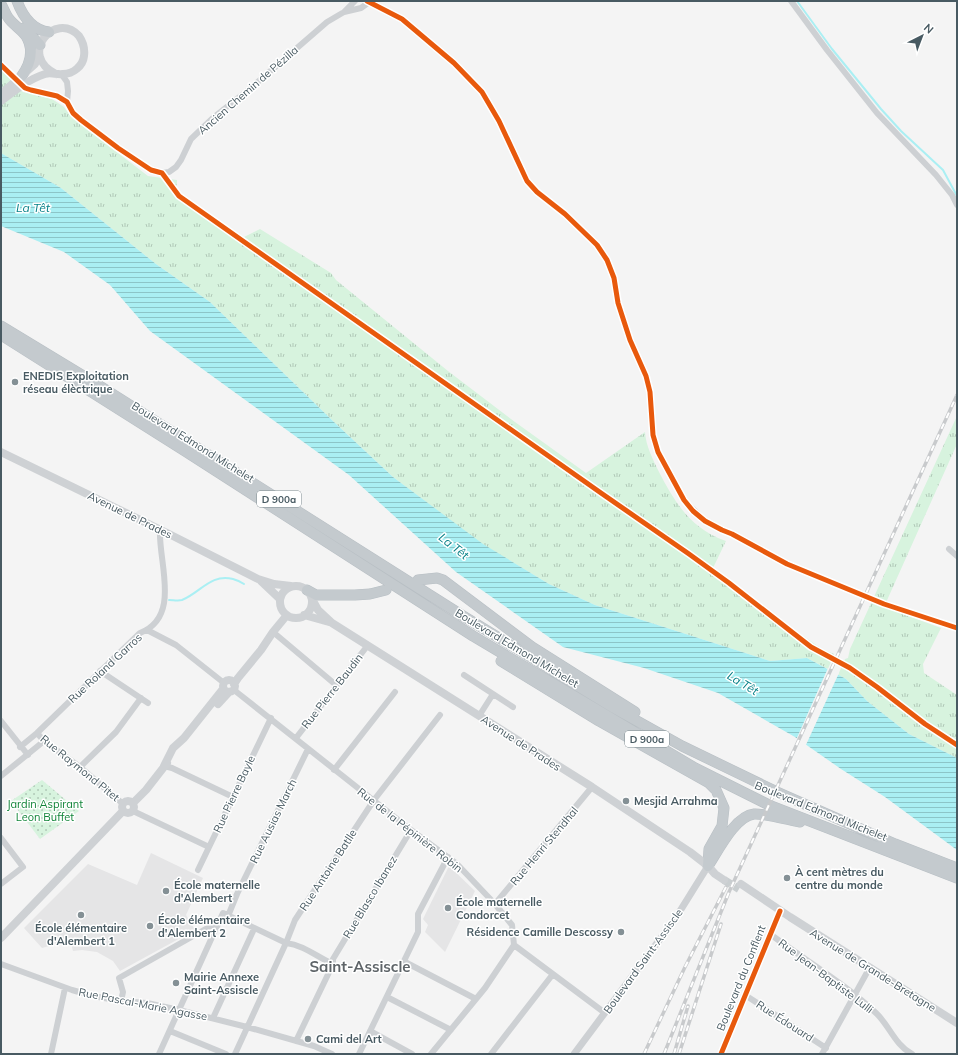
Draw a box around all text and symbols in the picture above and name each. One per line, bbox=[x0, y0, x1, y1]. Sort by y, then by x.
north arrow bbox=[902, 16, 942, 56]
text: N bbox=[921, 21, 936, 37]
street label: Ancien Chemin de Pézilla bbox=[195, 43, 301, 137]
water label: La Têt bbox=[16, 200, 51, 215]
place label: ENEDIS Exploitation réseau élèctrique bbox=[23, 369, 129, 396]
marker: ENEDIS Exploitation réseau élèctrique bbox=[10, 377, 20, 387]
street label: Boulevard Edmond Michelet bbox=[129, 399, 257, 486]
street label: Avenue de Prades bbox=[85, 488, 175, 542]
road number: D 900a bbox=[257, 491, 301, 507]
water label: La Têt bbox=[436, 530, 473, 563]
street label: Boulevard Edmond Michelet bbox=[453, 606, 581, 691]
street label: Rue Roland Garros bbox=[65, 630, 145, 706]
street label: Rue Pierre Baudin bbox=[298, 651, 366, 731]
water label: La Têt bbox=[725, 668, 762, 699]
street label: Avenue de Prades bbox=[478, 712, 564, 774]
road number: D 900a bbox=[625, 731, 669, 747]
street label: Rue Raymond Pitet bbox=[37, 732, 123, 804]
street label: Rue Pierre Bayle bbox=[210, 753, 258, 835]
street label: Rue Ausias March bbox=[247, 777, 299, 865]
street label: Boulevard Edmond Michelet bbox=[753, 778, 889, 844]
street label: Rue de la Pépinière Robin bbox=[355, 785, 465, 875]
place label: Mesjid Arrahma bbox=[634, 794, 718, 808]
marker: Mesjid Arrahma bbox=[621, 796, 631, 806]
park label: Jardin Aspirant Leon Buffet bbox=[7, 797, 83, 824]
street label: Rue Henri Stendhal bbox=[507, 804, 581, 888]
street label: Rue Antoine Batlle bbox=[296, 827, 360, 913]
street label: Rue Blasco Ibanez bbox=[340, 853, 400, 941]
place label: À cent mètres du centre du monde bbox=[795, 865, 884, 892]
marker: À cent mètres du centre du monde bbox=[782, 873, 792, 883]
place label: École maternelle d'Alembert bbox=[174, 878, 260, 905]
marker: École maternelle d'Alembert bbox=[161, 886, 171, 896]
place label: École maternelle Condorcet bbox=[456, 895, 542, 922]
marker: École maternelle Condorcet bbox=[443, 903, 453, 913]
street label: Boulevard Saint-Assiscle bbox=[600, 906, 686, 1016]
marker: École élémentaire d'Alembert 1 bbox=[76, 910, 86, 920]
place label: École élémentaire d'Alembert 2 bbox=[158, 913, 250, 940]
place label: École élémentaire d'Alembert 1 bbox=[35, 921, 127, 948]
marker: École élémentaire d'Alembert 2 bbox=[145, 921, 155, 931]
street label: Boulevard du Conflent bbox=[713, 923, 769, 1033]
place label: Résidence Camille Descossy bbox=[467, 925, 613, 939]
street label: Avenue de Grande-Bretagne bbox=[807, 925, 939, 1015]
marker: Résidence Camille Descossy bbox=[616, 927, 626, 937]
street label: Rue Jean-Baptiste Lulli bbox=[776, 936, 876, 1016]
district label: Saint-Assiscle bbox=[309, 957, 411, 976]
place label: Mairie Annexe Saint-Assiscle bbox=[184, 970, 259, 997]
marker: Mairie Annexe Saint-Assiscle bbox=[171, 978, 181, 988]
street label: Rue Pascal-Marie Agasse bbox=[77, 985, 209, 1023]
street label: Rue Édouard bbox=[754, 997, 816, 1045]
place label: Cami del Art bbox=[316, 1032, 382, 1046]
marker: Cami del Art bbox=[303, 1034, 313, 1044]

